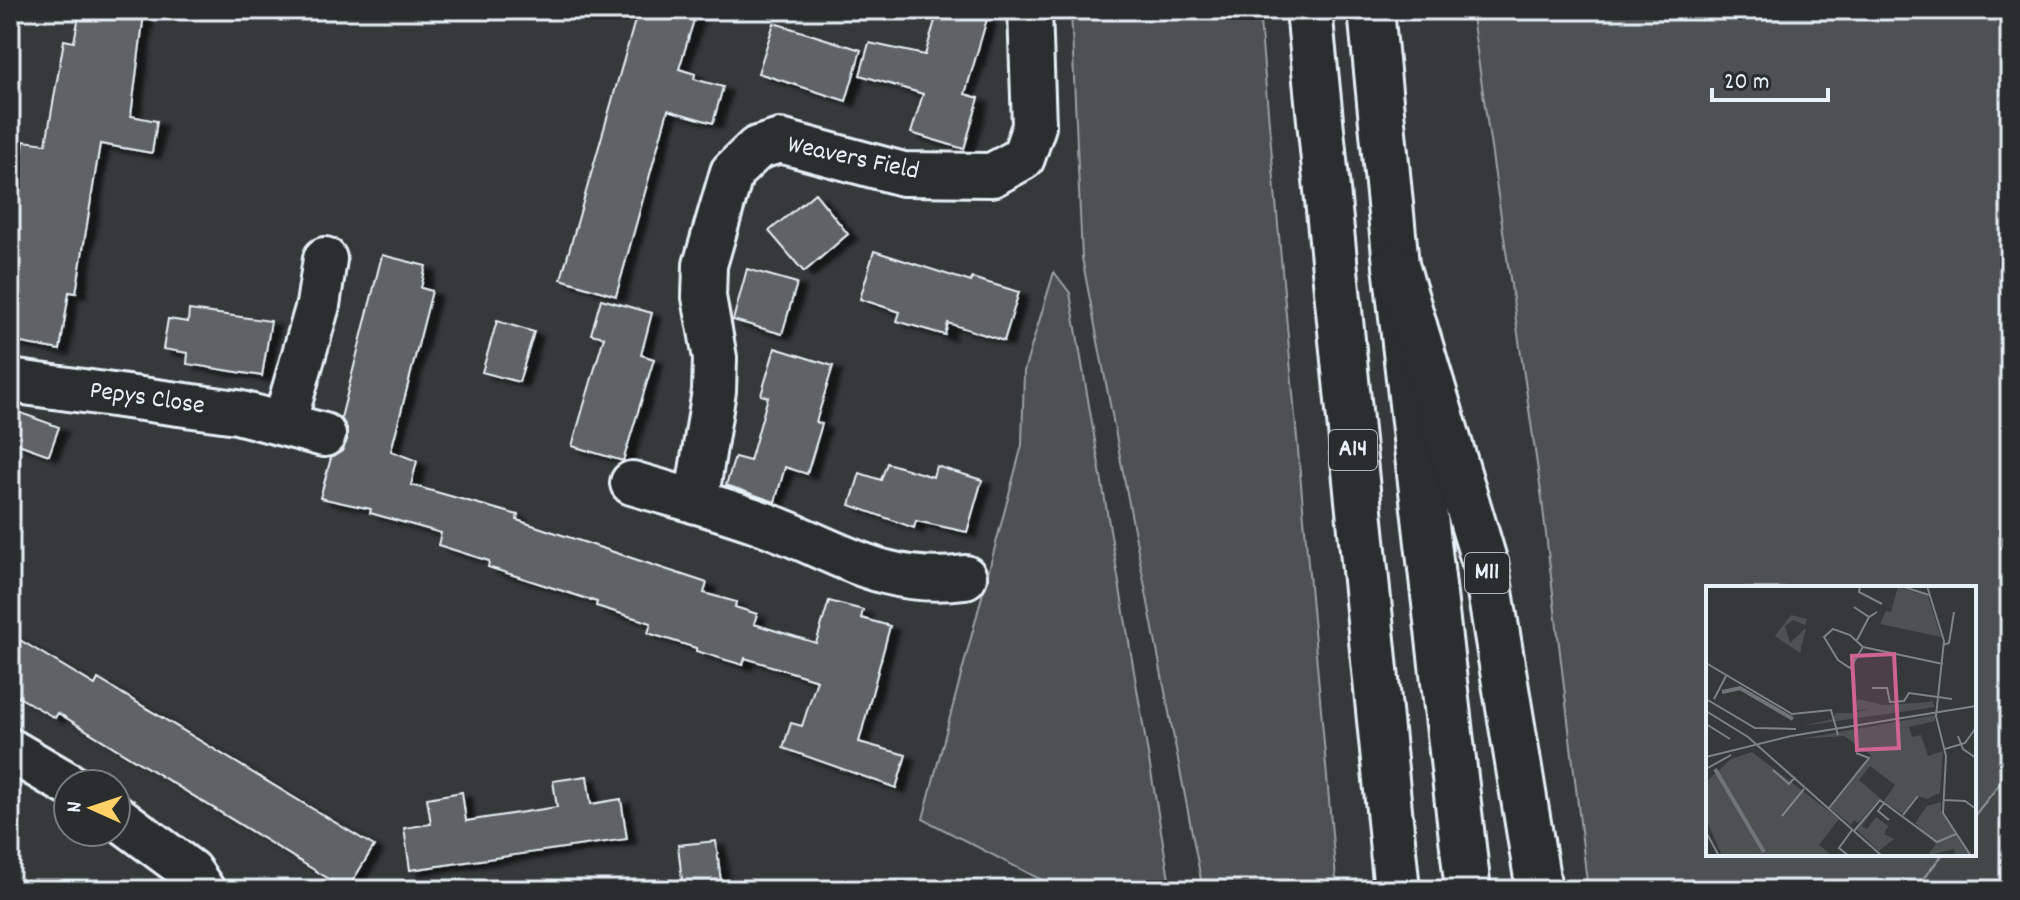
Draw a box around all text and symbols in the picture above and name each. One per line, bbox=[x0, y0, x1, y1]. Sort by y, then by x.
scale bar bbox=[1712, 52, 1828, 102]
text: 20 m bbox=[1724, 66, 1770, 100]
street label: Weavers Field bbox=[784, 127, 922, 191]
street label: Pepys Close bbox=[87, 373, 207, 425]
road number: A14 bbox=[1329, 430, 1377, 470]
road number: M11 bbox=[1465, 553, 1509, 593]
inset map bbox=[1706, 586, 1976, 856]
north arrow bbox=[52, 768, 132, 848]
text: N bbox=[60, 801, 91, 813]

